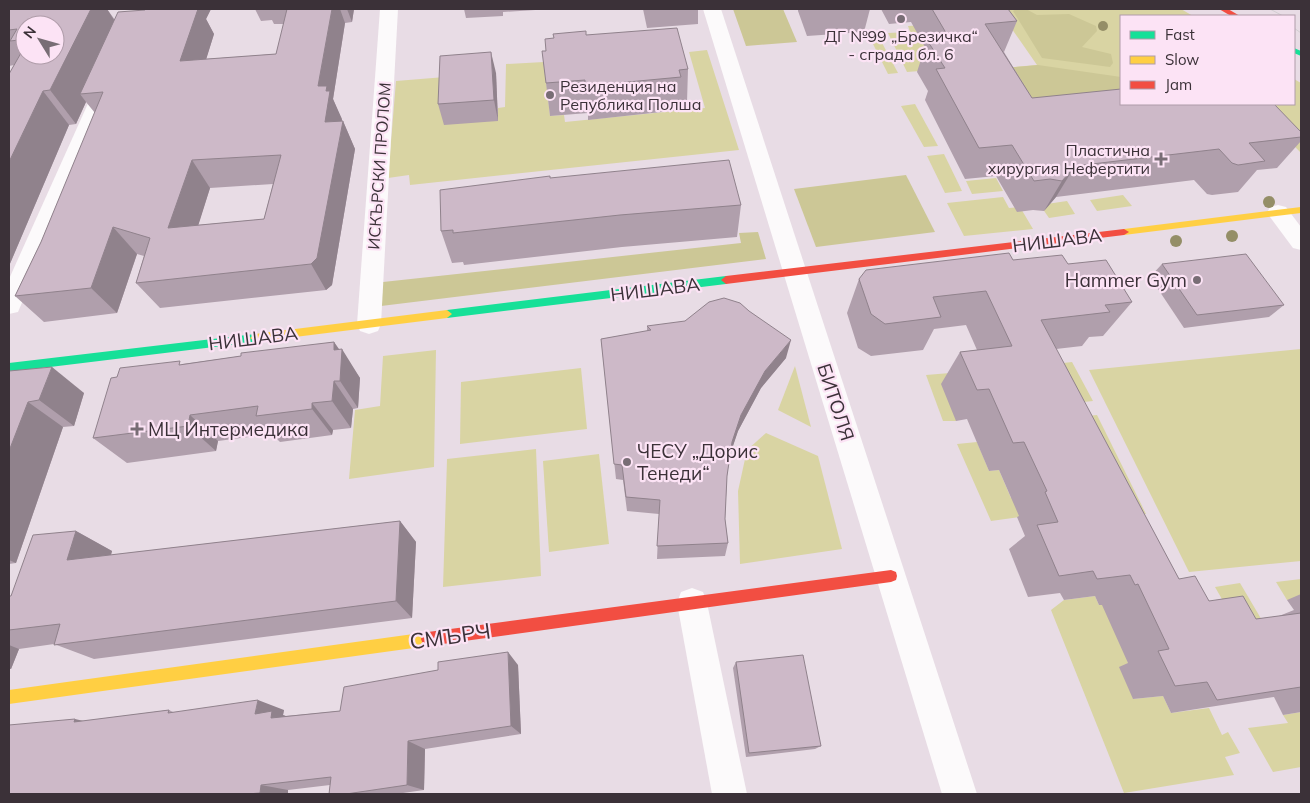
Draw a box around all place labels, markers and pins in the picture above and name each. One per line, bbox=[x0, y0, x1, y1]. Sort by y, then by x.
marker: ДГ №99 „Брезичка“ - сграда бл. 6 bbox=[895, 13, 907, 25]
place label: ДГ №99 „Брезичка“ - сграда бл. 6 bbox=[824, 26, 978, 64]
place label: Резиденция на Република Полша bbox=[560, 76, 701, 114]
marker: Резиденция на Република Полша bbox=[544, 89, 556, 101]
place label: Пластична хирургия Нефертити bbox=[988, 140, 1150, 178]
marker: Пластична хирургия Нефертити bbox=[1154, 152, 1168, 166]
place label: Hammer Gym bbox=[1065, 268, 1187, 292]
marker: Hammer Gym bbox=[1191, 274, 1203, 286]
place label: МЦ Интермедика bbox=[148, 417, 309, 441]
marker: МЦ Интермедика bbox=[130, 422, 144, 436]
place label: ЧЕСУ „Дорис Тенеди“ bbox=[637, 439, 758, 485]
marker: ЧЕСУ „Дорис Тенеди“ bbox=[621, 456, 633, 468]

